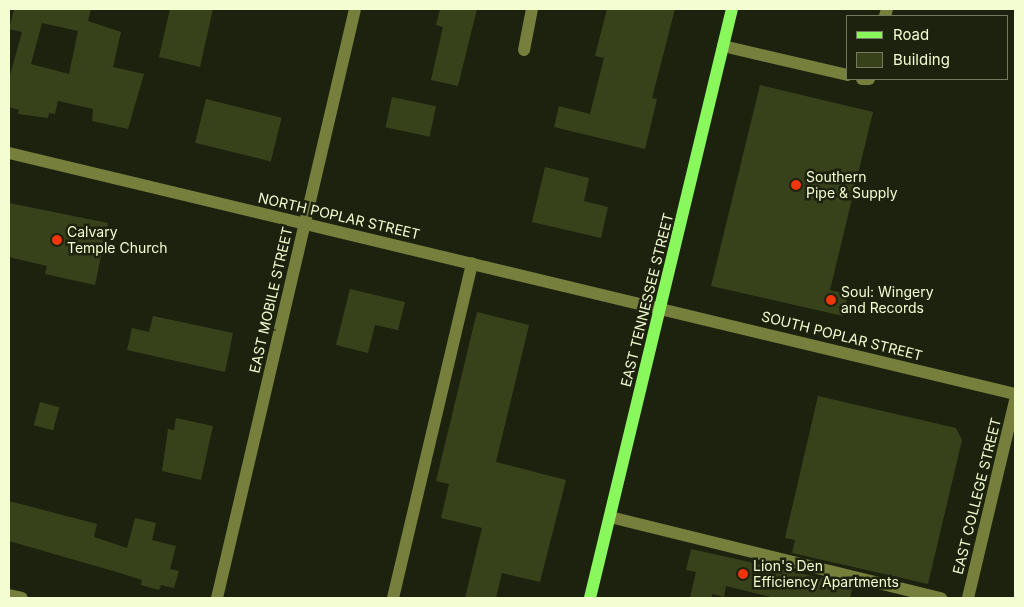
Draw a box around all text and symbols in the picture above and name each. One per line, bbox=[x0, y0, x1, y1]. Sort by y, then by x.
legend bbox=[846, 15, 1009, 80]
text: Road bbox=[893, 25, 929, 44]
text: Building bbox=[893, 50, 950, 69]
place label: Southern Pipe & Supply bbox=[806, 169, 898, 202]
marker: Southern Pipe & Supply bbox=[790, 179, 802, 191]
street label: NORTH POPLAR STREET bbox=[256, 189, 422, 243]
street label: EAST TENNESSEE STREET bbox=[617, 211, 677, 389]
place label: Calvary Temple Church bbox=[67, 224, 168, 256]
street label: EAST MOBILE STREET bbox=[246, 225, 296, 375]
marker: Calvary Temple Church bbox=[51, 234, 63, 246]
place label: Soul: Wingery and Records bbox=[841, 284, 934, 316]
marker: Soul: Wingery and Records bbox=[825, 294, 837, 306]
street label: SOUTH POPLAR STREET bbox=[760, 308, 924, 364]
street label: EAST COLLEGE STREET bbox=[949, 416, 1005, 576]
place label: Lion's Den Efficiency Apartments bbox=[753, 558, 899, 590]
marker: Lion's Den Efficiency Apartments bbox=[737, 568, 749, 580]

